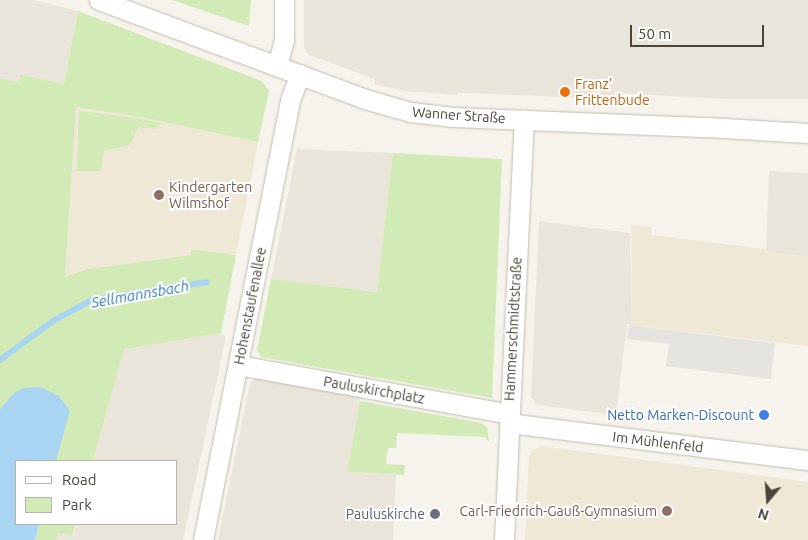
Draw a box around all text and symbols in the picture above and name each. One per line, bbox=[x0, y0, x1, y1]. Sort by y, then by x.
scale bar bbox=[633, 15, 767, 47]
text: 50 m bbox=[638, 25, 671, 42]
place label: Franz' Frittenbude bbox=[575, 76, 650, 108]
marker: Franz' Frittenbude bbox=[559, 86, 571, 98]
street label: Wanner Straße bbox=[412, 103, 506, 127]
place label: Kindergarten Wilmshof bbox=[169, 179, 252, 212]
marker: Kindergarten Wilmshof bbox=[153, 189, 165, 201]
street label: Hohenstaufenallee bbox=[230, 246, 270, 366]
street label: Hammerschmidtstraße bbox=[501, 257, 525, 401]
water label: Sellmannsbach bbox=[90, 277, 190, 311]
street label: Pauluskirchplatz bbox=[322, 373, 426, 407]
place label: Netto Marken-Discount bbox=[607, 407, 754, 423]
marker: Netto Marken-Discount bbox=[758, 409, 770, 421]
street label: Im Mühlenfeld bbox=[612, 428, 704, 456]
legend bbox=[15, 460, 178, 525]
text: Road bbox=[62, 471, 97, 488]
north arrow bbox=[743, 475, 793, 525]
text: Park bbox=[62, 496, 92, 513]
place label: Carl-Friedrich-Gauß-Gymnasium bbox=[459, 503, 657, 519]
marker: Carl-Friedrich-Gauß-Gymnasium bbox=[661, 505, 673, 517]
text: N bbox=[756, 505, 771, 523]
place label: Pauluskirche bbox=[346, 506, 425, 522]
marker: Pauluskirche bbox=[429, 508, 441, 520]

